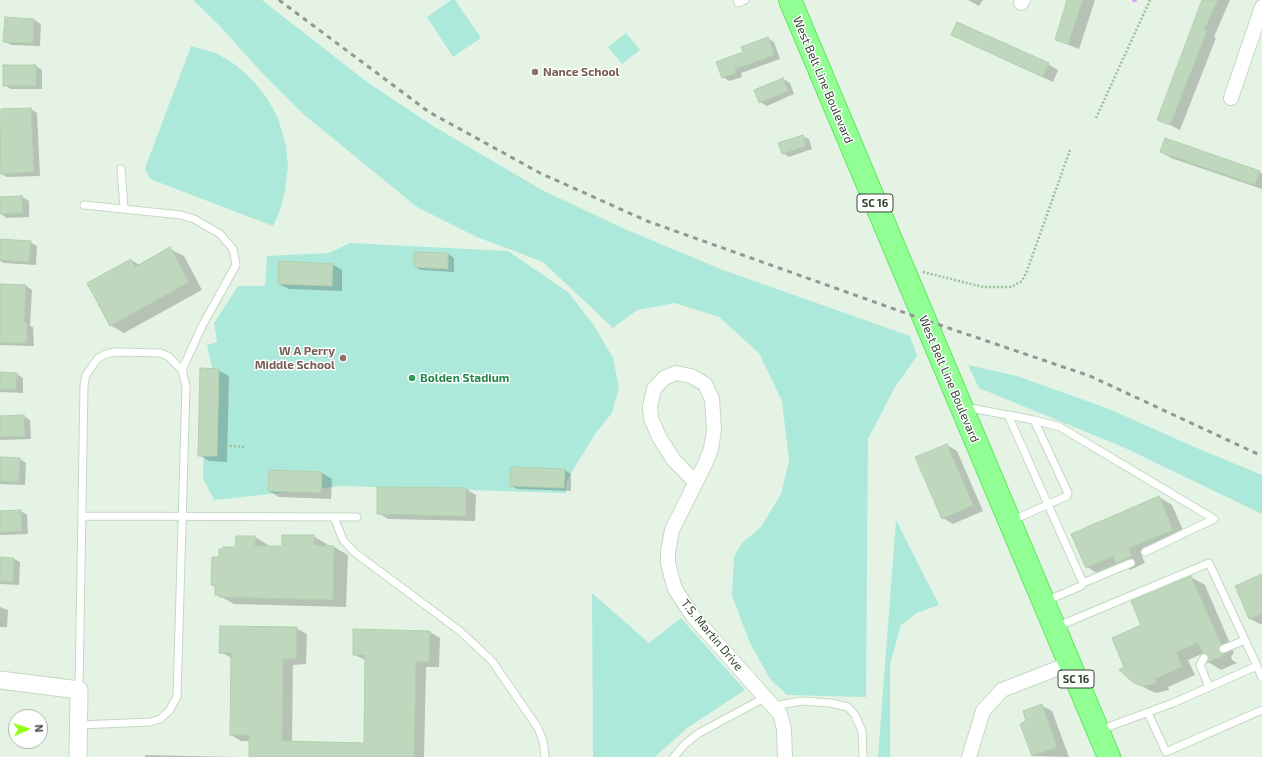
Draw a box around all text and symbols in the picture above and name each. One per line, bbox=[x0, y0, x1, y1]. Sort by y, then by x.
street label: West Belt Line Boulevard bbox=[790, 14, 856, 146]
place label: Nance School bbox=[543, 65, 620, 79]
marker: Nance School bbox=[530, 67, 540, 77]
road number: SC 16 bbox=[857, 194, 893, 212]
street label: West Belt Line Boulevard bbox=[916, 313, 982, 445]
place label: W A Perry Middle School bbox=[255, 344, 335, 372]
marker: W A Perry Middle School bbox=[338, 353, 348, 363]
place label: Bolden Stadium bbox=[420, 371, 509, 385]
marker: Bolden Stadium bbox=[407, 373, 417, 383]
street label: T.S. Martin Drive bbox=[678, 596, 746, 674]
road number: SC 16 bbox=[1058, 670, 1094, 688]
north arrow bbox=[8, 709, 48, 749]
text: N bbox=[33, 724, 46, 733]

